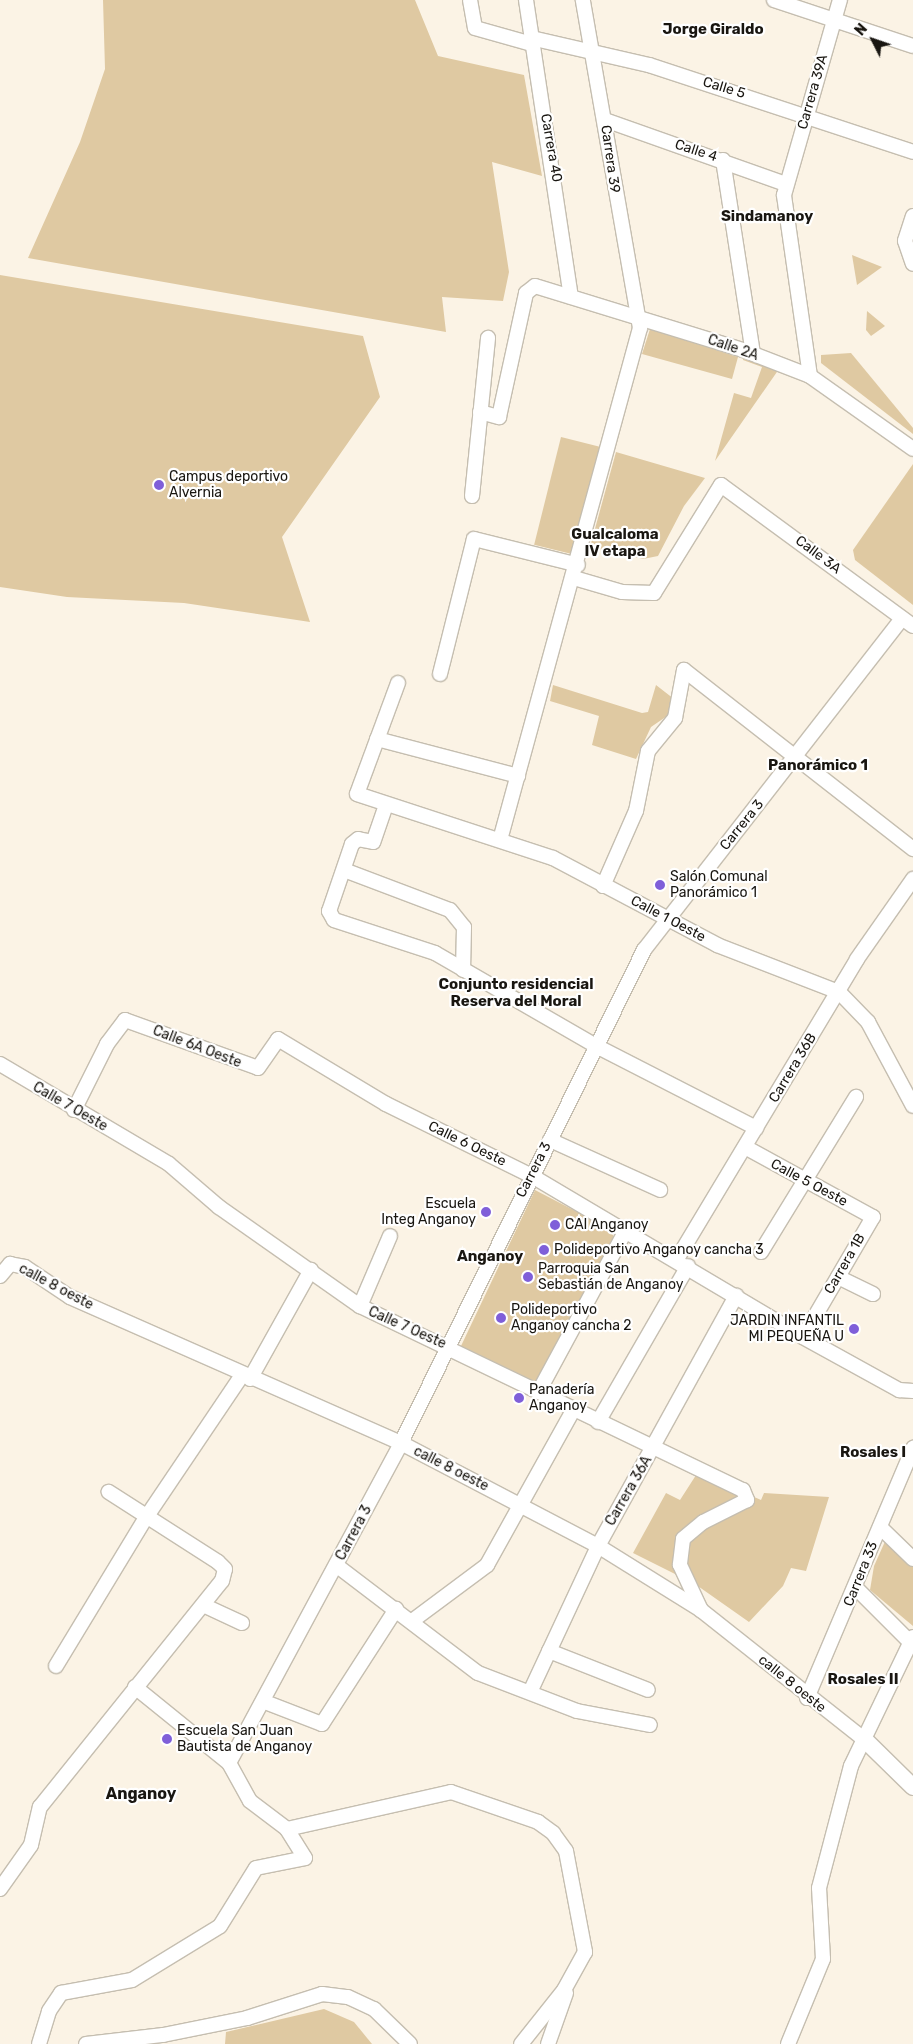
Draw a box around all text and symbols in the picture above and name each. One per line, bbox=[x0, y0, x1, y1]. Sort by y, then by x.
north arrow bbox=[848, 15, 898, 65]
text: N bbox=[852, 20, 871, 39]
district label: Jorge Giraldo bbox=[662, 21, 764, 39]
street label: Carrera 39A bbox=[794, 53, 832, 131]
street label: Calle 5 bbox=[701, 74, 747, 102]
street label: Carrera 40 bbox=[537, 112, 565, 184]
street label: Carrera 39 bbox=[597, 124, 623, 194]
street label: Calle 4 bbox=[673, 136, 719, 166]
district label: Sindamanoy bbox=[721, 208, 813, 226]
street label: Calle 2A bbox=[705, 331, 761, 365]
place label: Campus deportivo Alvernia bbox=[169, 469, 288, 502]
marker: Campus deportivo Alvernia bbox=[153, 479, 165, 491]
district label: Gualcaloma IV etapa bbox=[571, 525, 659, 560]
street label: Calle 3A bbox=[792, 532, 844, 578]
district label: Panorámico 1 bbox=[768, 757, 868, 775]
street label: Carrera 3 bbox=[717, 796, 767, 854]
place label: Salón Comunal Panorámico 1 bbox=[670, 869, 768, 902]
marker: Salón Comunal Panorámico 1 bbox=[654, 879, 666, 891]
street label: Calle 1 Oeste bbox=[628, 892, 708, 946]
district label: Conjunto residencial Reserva del Moral bbox=[439, 975, 593, 1010]
street label: Calle 6A Oeste bbox=[150, 1022, 244, 1072]
street label: Carrera 36B bbox=[766, 1030, 820, 1106]
street label: Calle 7 Oeste bbox=[30, 1079, 110, 1135]
street label: Calle 6 Oeste bbox=[425, 1118, 509, 1170]
street label: Carrera 3 bbox=[513, 1139, 555, 1201]
street label: Calle 5 Oeste bbox=[768, 1156, 850, 1210]
place label: Escuela Integ Anganoy bbox=[381, 1196, 476, 1228]
marker: Escuela Integ Anganoy bbox=[480, 1206, 492, 1218]
place label: CAI Anganoy bbox=[565, 1217, 649, 1233]
marker: CAI Anganoy bbox=[549, 1219, 561, 1231]
street label: Carrera 1B bbox=[821, 1231, 869, 1297]
place label: Polideportivo Anganoy cancha 3 bbox=[554, 1242, 765, 1258]
marker: Polideportivo Anganoy cancha 3 bbox=[538, 1244, 550, 1256]
district label: Anganoy bbox=[457, 1248, 523, 1266]
street label: calle 8 oeste bbox=[16, 1260, 96, 1314]
place label: Parroquia San Sebastián de Anganoy bbox=[538, 1261, 684, 1294]
marker: Parroquia San Sebastián de Anganoy bbox=[522, 1271, 534, 1283]
place label: Polideportivo Anganoy cancha 2 bbox=[511, 1302, 632, 1334]
street label: Calle 7 Oeste bbox=[365, 1303, 449, 1353]
marker: Polideportivo Anganoy cancha 2 bbox=[495, 1312, 507, 1324]
place label: JARDIN INFANTIL MI PEQUEÑA U bbox=[730, 1313, 844, 1345]
marker: JARDIN INFANTIL MI PEQUEÑA U bbox=[848, 1323, 860, 1335]
place label: Panadería Anganoy bbox=[529, 1382, 594, 1414]
marker: Panadería Anganoy bbox=[513, 1392, 525, 1404]
street label: calle 8 oeste bbox=[411, 1443, 491, 1495]
district label: Rosales I bbox=[840, 1444, 906, 1462]
street label: Carrera 36A bbox=[602, 1453, 656, 1529]
street label: Carrera 3 bbox=[332, 1502, 376, 1564]
street label: Carrera 33 bbox=[840, 1539, 882, 1609]
street label: calle 8 oeste bbox=[755, 1652, 829, 1716]
district label: Rosales II bbox=[828, 1671, 898, 1689]
place label: Escuela San Juan Bautista de Anganoy bbox=[177, 1723, 313, 1755]
marker: Escuela San Juan Bautista de Anganoy bbox=[161, 1733, 173, 1745]
district label: Anganoy bbox=[106, 1784, 176, 1804]

